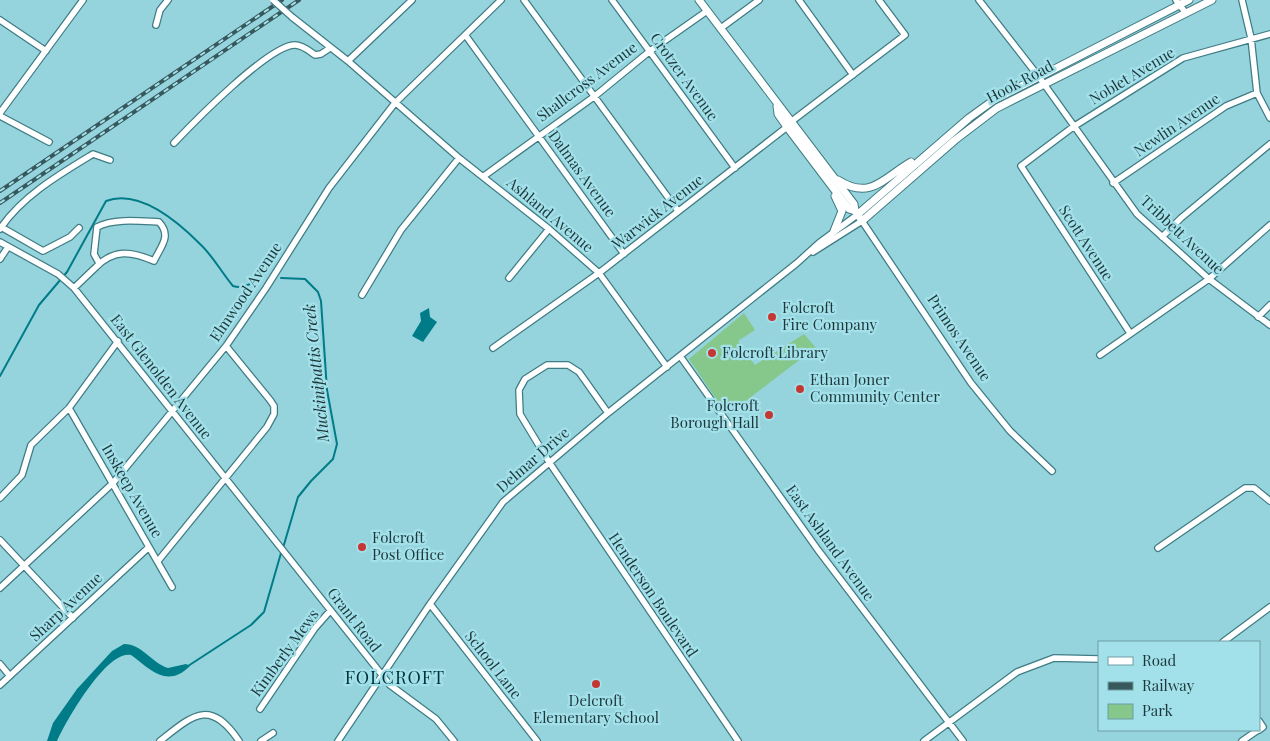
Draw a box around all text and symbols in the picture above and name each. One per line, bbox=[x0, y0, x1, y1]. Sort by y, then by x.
street label: Crotzer Avenue bbox=[646, 28, 723, 124]
street label: Shallcross Avenue bbox=[532, 37, 641, 126]
street label: Noblet Avenue bbox=[1085, 42, 1178, 109]
street label: Hook Road bbox=[982, 55, 1057, 107]
street label: Newlin Avenue bbox=[1130, 88, 1223, 160]
street label: Dalmas Avenue bbox=[545, 126, 621, 221]
street label: Warwick Avenue bbox=[607, 169, 707, 254]
street label: Ashland Avenue bbox=[502, 171, 598, 256]
street label: Tribbett Avenue bbox=[1137, 190, 1229, 278]
street label: Scott Avenue bbox=[1055, 201, 1119, 284]
street label: Elmwood Avenue bbox=[204, 238, 286, 345]
street label: Primos Avenue bbox=[923, 290, 996, 385]
place label: Folcroft Fire Company bbox=[782, 297, 877, 334]
water label: Muckinipattis Creek bbox=[298, 303, 333, 444]
street label: East Glenolden Avenue bbox=[107, 310, 217, 443]
marker: Folcroft Fire Company bbox=[766, 311, 778, 323]
place label: Folcroft Library bbox=[722, 342, 829, 362]
marker: Folcroft Library bbox=[706, 347, 718, 359]
place label: Ethan Joner Community Center bbox=[810, 369, 940, 406]
marker: Ethan Joner Community Center bbox=[794, 383, 806, 395]
place label: Folcroft Borough Hall bbox=[670, 395, 760, 432]
marker: Folcroft Borough Hall bbox=[763, 409, 775, 421]
street label: Delmar Drive bbox=[492, 422, 573, 496]
street label: Inskeep Avenue bbox=[98, 440, 168, 541]
street label: East Ashland Avenue bbox=[782, 480, 880, 604]
place label: Folcroft Post Office bbox=[372, 527, 444, 564]
street label: Henderson Boulevard bbox=[605, 528, 703, 661]
marker: Folcroft Post Office bbox=[356, 541, 368, 553]
street label: Sharp Avenue bbox=[25, 567, 106, 645]
street label: Grant Road bbox=[323, 583, 386, 656]
street label: Kimberly Mews bbox=[246, 605, 323, 700]
street label: School Lane bbox=[461, 626, 527, 703]
legend bbox=[1098, 641, 1260, 731]
text: Road bbox=[1142, 650, 1176, 670]
district label: FOLCROFT bbox=[345, 665, 445, 689]
text: Railway bbox=[1142, 675, 1195, 695]
marker: Delcroft Elementary School bbox=[590, 678, 602, 690]
place label: Delcroft Elementary School bbox=[533, 690, 659, 727]
text: Park bbox=[1142, 700, 1174, 720]

